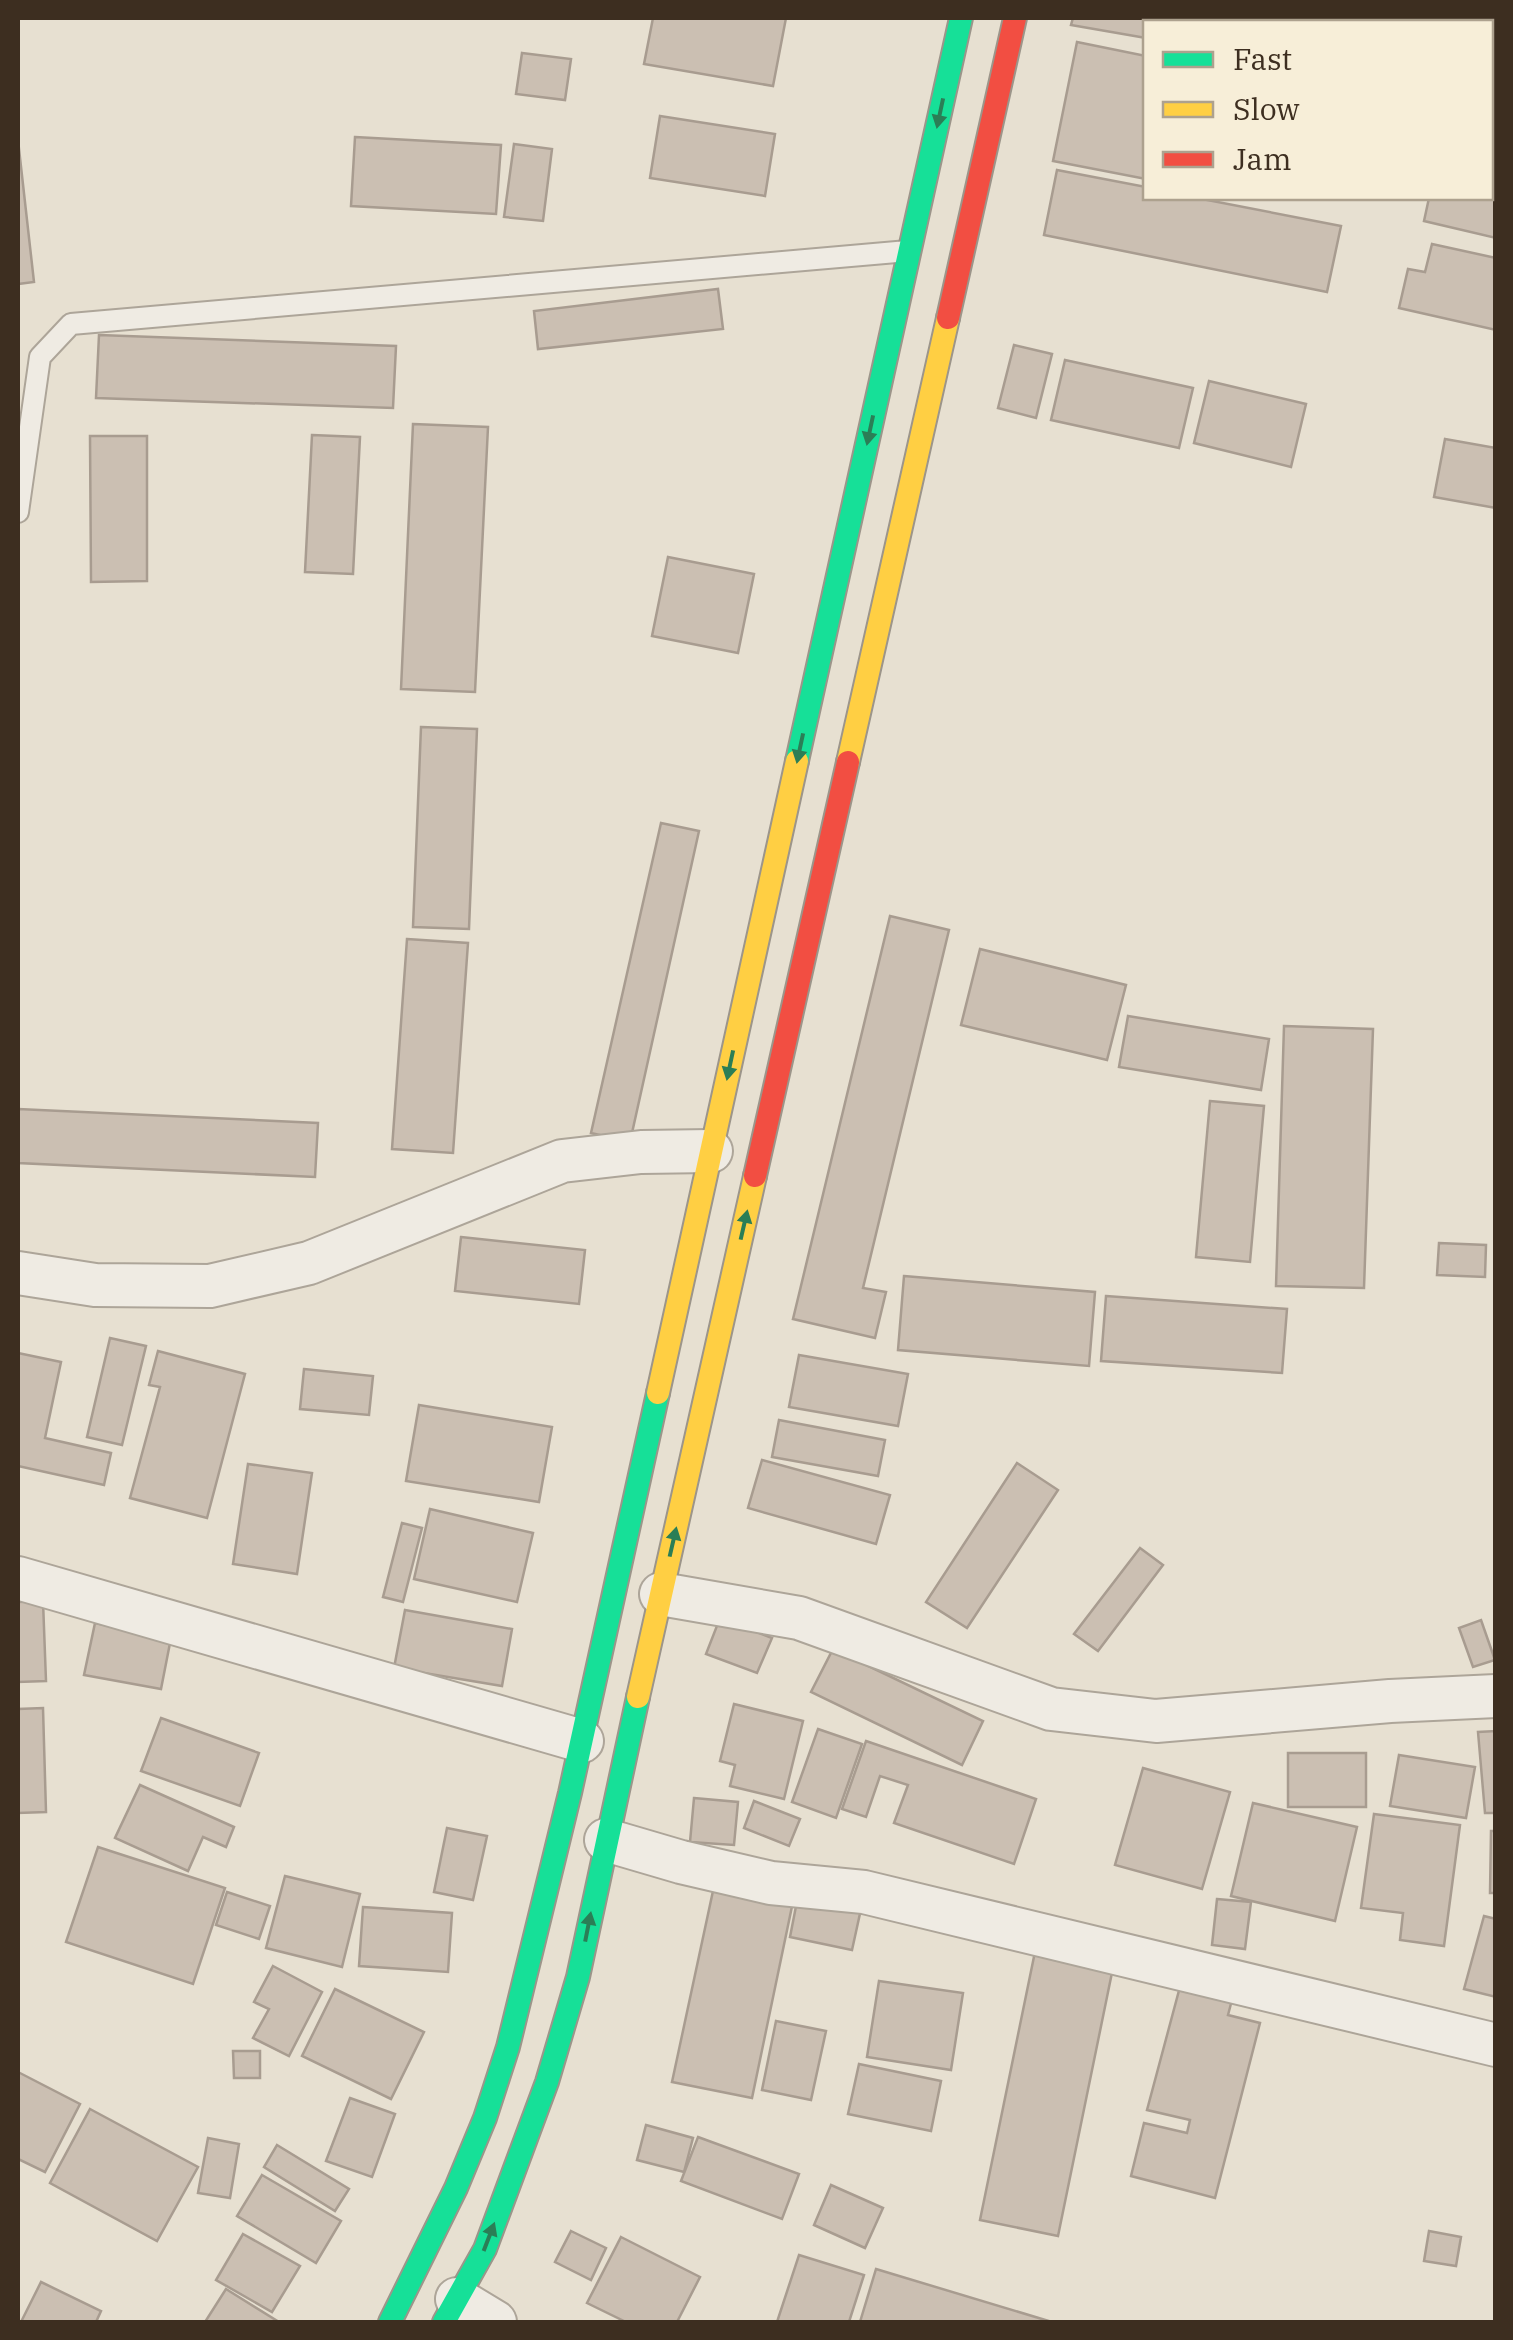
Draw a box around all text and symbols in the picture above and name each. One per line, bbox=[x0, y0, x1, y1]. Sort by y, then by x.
legend bbox=[1143, 20, 1493, 200]
text: Fast bbox=[1233, 39, 1292, 78]
text: Slow bbox=[1233, 89, 1300, 128]
one-way arrow bbox=[932, 98, 948, 129]
text: Jam bbox=[1233, 139, 1292, 178]
one-way arrow bbox=[862, 415, 878, 446]
one-way arrow bbox=[792, 732, 808, 763]
one-way arrow bbox=[722, 1050, 738, 1081]
one-way arrow bbox=[737, 1209, 752, 1240]
one-way arrow bbox=[666, 1526, 681, 1557]
one-way arrow bbox=[581, 1911, 596, 1943]
one-way arrow bbox=[482, 2221, 498, 2251]

